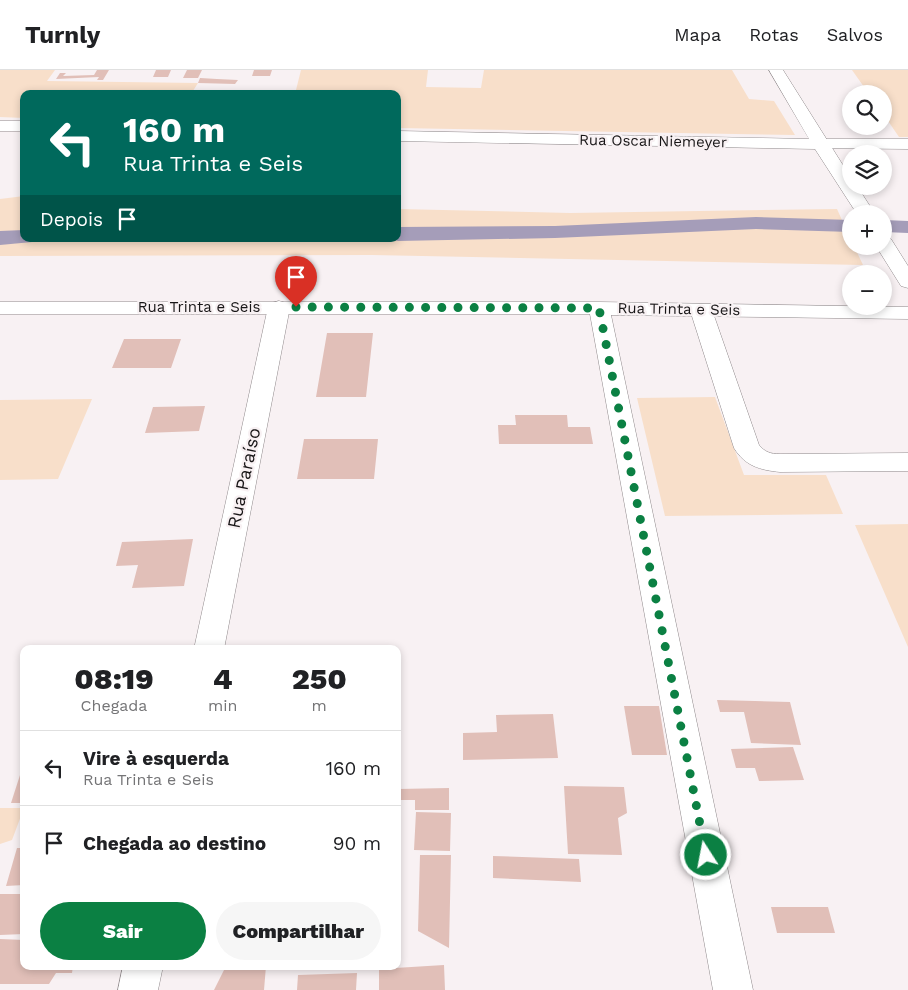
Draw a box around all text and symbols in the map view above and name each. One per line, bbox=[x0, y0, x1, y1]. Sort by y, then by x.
text: Turnly bbox=[25, 21, 100, 49]
text: Mapa bbox=[674, 24, 721, 45]
text: Rotas bbox=[749, 24, 799, 45]
text: Salvos bbox=[827, 24, 883, 45]
map controls bbox=[842, 85, 892, 315]
button: search bbox=[842, 85, 892, 135]
text: 160 m bbox=[123, 109, 225, 151]
icon: left bbox=[40, 110, 105, 175]
street label: Rua Oscar Niemeyer bbox=[579, 131, 727, 151]
button: layers bbox=[842, 145, 892, 195]
text: Rua Trinta e Seis bbox=[123, 151, 303, 176]
icon: arrive bbox=[113, 205, 141, 233]
button: + bbox=[842, 205, 892, 255]
text: Depois bbox=[40, 208, 103, 231]
pin bbox=[275, 256, 317, 307]
icon: arrive bbox=[282, 263, 310, 291]
button: − bbox=[842, 265, 892, 315]
street label: Rua Trinta e Seis bbox=[138, 298, 260, 316]
street label: Rua Trinta e Seis bbox=[617, 299, 741, 319]
street label: Rua Paraíso bbox=[223, 426, 264, 530]
text: 08:19 bbox=[74, 661, 154, 696]
text: 4 bbox=[213, 661, 233, 696]
text: 250 bbox=[292, 661, 347, 696]
text: Chegada bbox=[81, 696, 147, 715]
text: min bbox=[208, 696, 237, 715]
text: m bbox=[312, 696, 327, 715]
text: Vire à esquerda bbox=[83, 747, 229, 770]
icon: left bbox=[40, 754, 68, 782]
text: 160 m bbox=[326, 757, 381, 780]
text: Rua Trinta e Seis bbox=[83, 770, 214, 789]
position arrow bbox=[679, 828, 731, 880]
icon: arrive bbox=[40, 829, 68, 857]
text: Chegada ao destino bbox=[83, 832, 266, 855]
text: 90 m bbox=[333, 832, 381, 855]
button: Sair bbox=[40, 902, 206, 960]
button: Compartilhar bbox=[216, 902, 381, 960]

